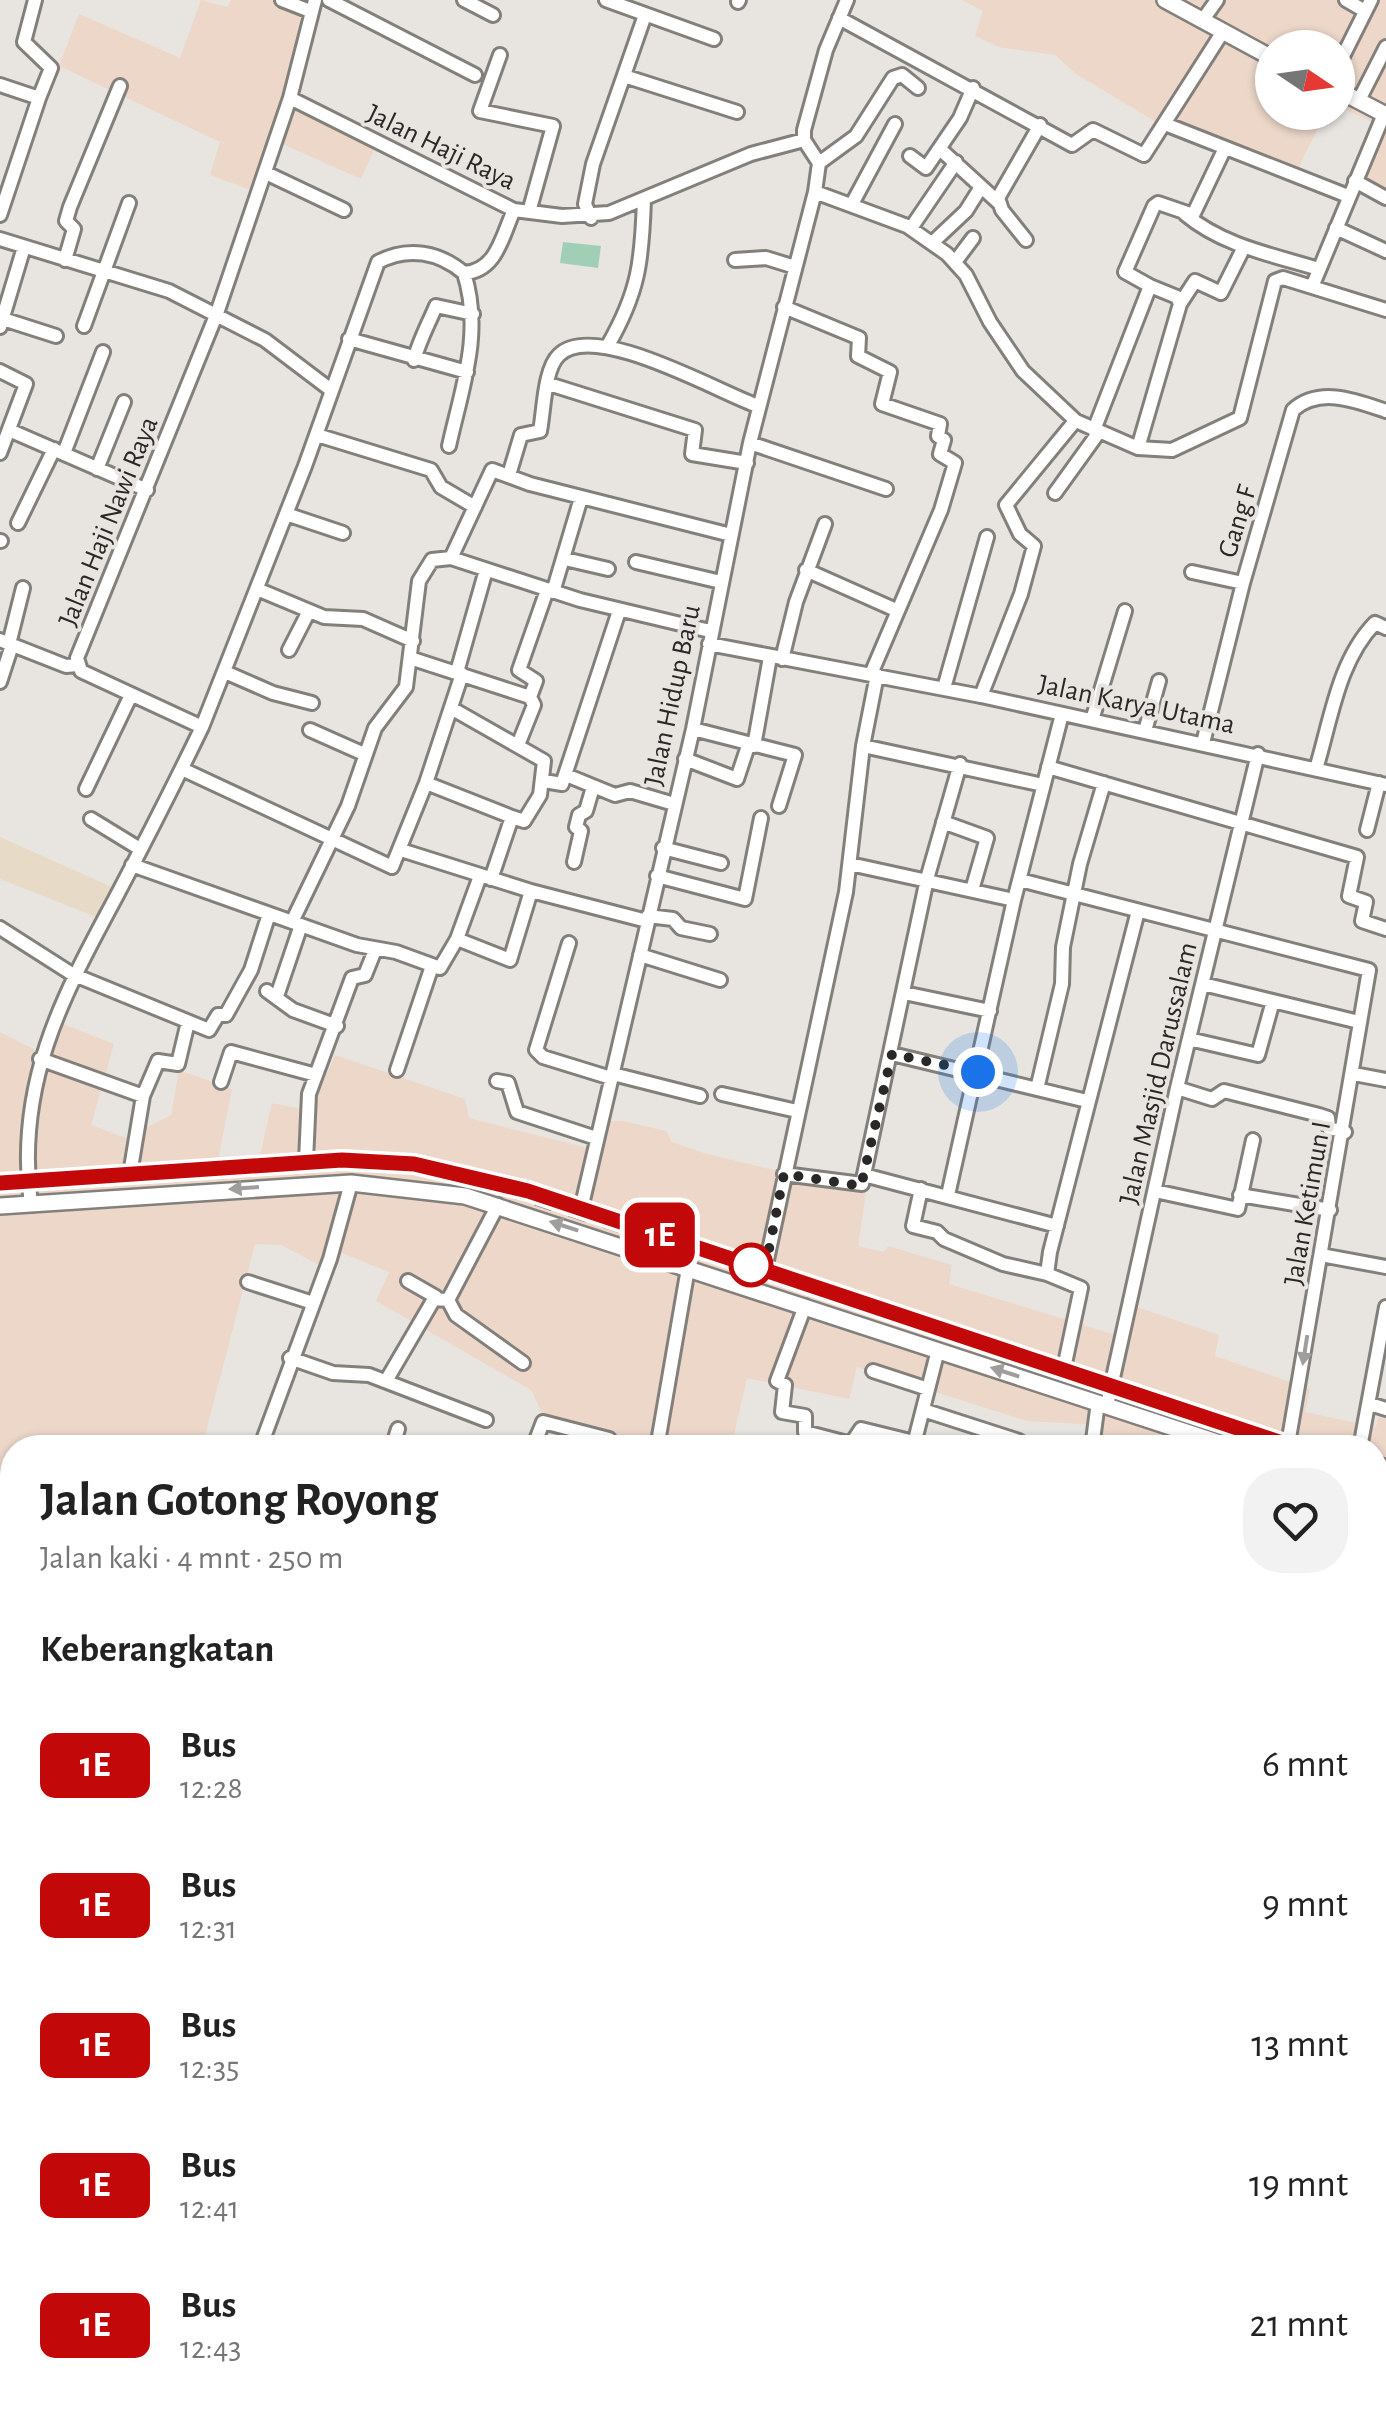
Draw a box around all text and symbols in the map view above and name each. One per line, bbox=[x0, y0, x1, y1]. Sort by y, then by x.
north arrow bbox=[1255, 30, 1355, 130]
map controls bbox=[1255, 30, 1355, 130]
street label: Jalan Haji Raya bbox=[362, 100, 520, 196]
street label: Jalan Haji Nawi Raya bbox=[54, 413, 164, 631]
street label: Gang F bbox=[1214, 481, 1262, 561]
street label: Jalan Hidup Baru bbox=[640, 602, 706, 788]
street label: Jalan Karya Utama bbox=[1036, 670, 1238, 739]
street label: Jalan Masjid Darussalam bbox=[1115, 940, 1203, 1207]
your location bbox=[953, 1047, 1003, 1097]
street label: Jalan Ketimun I bbox=[1280, 1119, 1336, 1288]
one-way arrow bbox=[228, 1180, 260, 1196]
line badge: 1E bbox=[615, 1202, 705, 1268]
one-way arrow bbox=[548, 1218, 578, 1233]
text: 1E bbox=[645, 1218, 675, 1253]
unlabelled marker bbox=[730, 1244, 772, 1286]
one-way arrow bbox=[1297, 1335, 1313, 1366]
one-way arrow bbox=[990, 1363, 1020, 1378]
button: heart bbox=[1243, 1468, 1348, 1573]
text: Jalan Gotong Royong bbox=[40, 1477, 438, 1525]
text: Jalan kaki · 4 mnt · 250 m bbox=[40, 1542, 343, 1574]
text: Keberangkatan bbox=[40, 1631, 274, 1669]
text: Bus bbox=[180, 1727, 236, 1765]
text: 6 mnt bbox=[1262, 1746, 1348, 1784]
text: 1E bbox=[80, 1748, 110, 1783]
text: 12:28 bbox=[180, 1772, 243, 1804]
text: Bus bbox=[180, 1867, 236, 1905]
text: 9 mnt bbox=[1262, 1886, 1348, 1924]
text: 1E bbox=[80, 1888, 110, 1923]
text: 12:31 bbox=[180, 1912, 237, 1944]
text: Bus bbox=[180, 2007, 236, 2045]
text: 13 mnt bbox=[1251, 2026, 1348, 2064]
text: 1E bbox=[80, 2028, 110, 2063]
text: 12:35 bbox=[180, 2052, 239, 2084]
text: Bus bbox=[180, 2147, 236, 2185]
text: 19 mnt bbox=[1249, 2166, 1348, 2204]
text: 1E bbox=[80, 2168, 110, 2203]
text: 12:41 bbox=[180, 2192, 239, 2224]
text: Bus bbox=[180, 2287, 236, 2325]
text: 21 mnt bbox=[1250, 2306, 1348, 2344]
text: 1E bbox=[80, 2308, 110, 2343]
text: 12:43 bbox=[180, 2332, 241, 2364]

